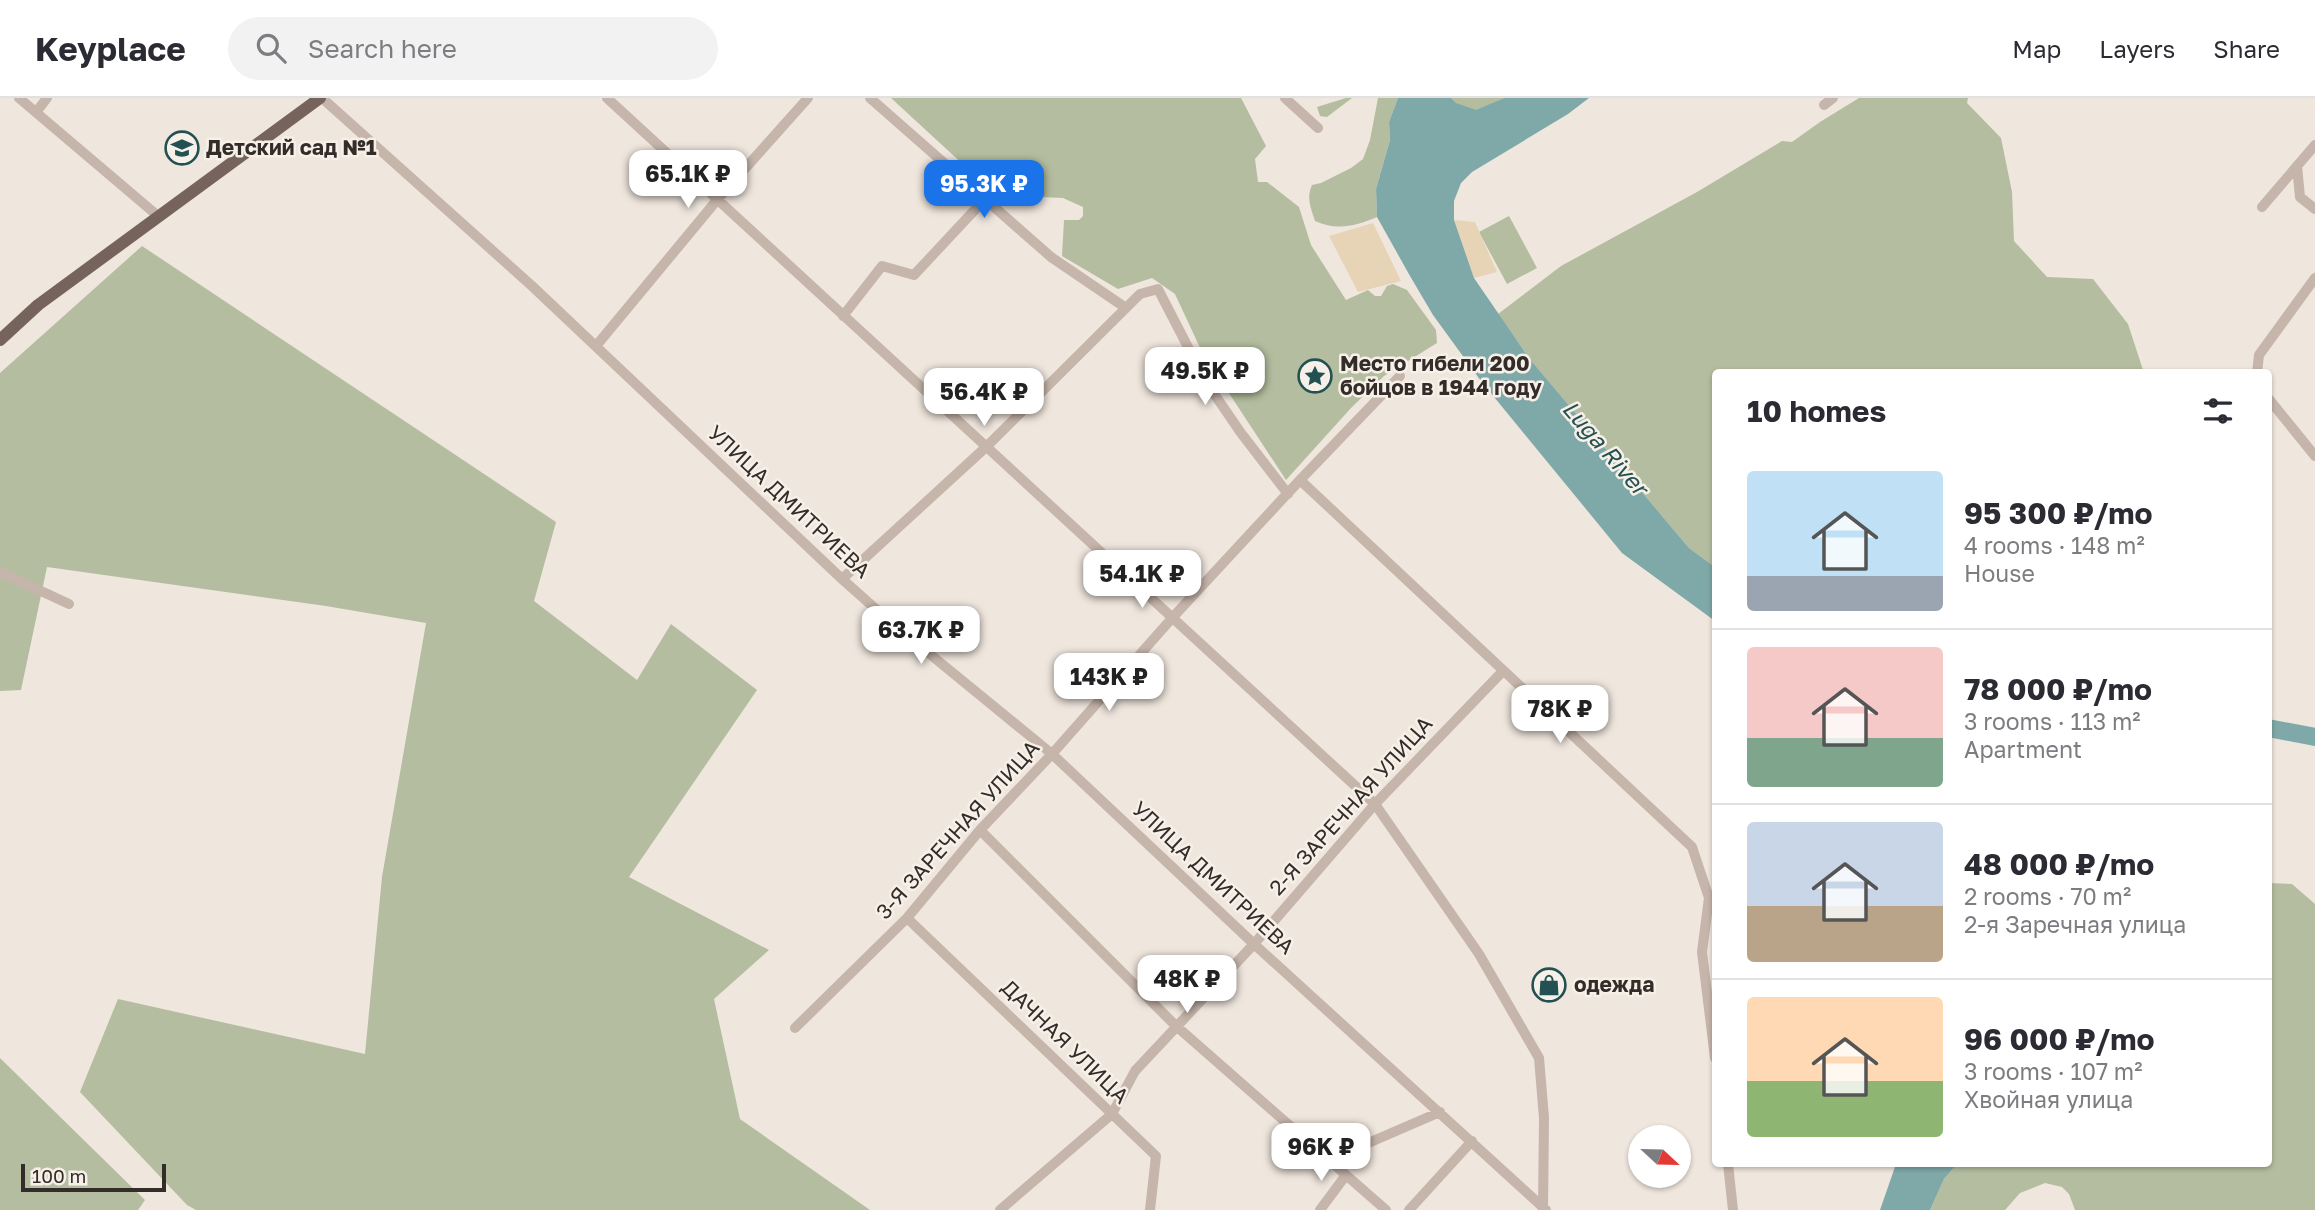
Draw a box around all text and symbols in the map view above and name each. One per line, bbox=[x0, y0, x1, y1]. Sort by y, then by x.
search box bbox=[228, 17, 718, 80]
text: Keyplace bbox=[35, 29, 186, 68]
icon: search bbox=[252, 29, 290, 67]
text: Search here bbox=[308, 33, 457, 64]
text: Map bbox=[2012, 34, 2061, 63]
text: Layers bbox=[2099, 34, 2175, 63]
text: Share bbox=[2213, 34, 2280, 63]
school or university icon: Детский сад №1 bbox=[163, 129, 201, 167]
place label: Детский сад №1 bbox=[206, 134, 377, 160]
pin: 65.1K ₽ bbox=[623, 150, 753, 210]
text: 65.1K ₽ bbox=[645, 159, 731, 187]
pin: 95.3K ₽ bbox=[919, 160, 1049, 220]
text: 95.3K ₽ bbox=[940, 169, 1028, 197]
pin: 49.5K ₽ bbox=[1140, 348, 1270, 407]
place label: Место гибели 200 бойцов в 1944 году bbox=[1340, 350, 1542, 400]
text: 49.5K ₽ bbox=[1161, 356, 1249, 384]
place icon: Место гибели 200 бойцов в 1944 году bbox=[1296, 357, 1334, 395]
pin: 56.4K ₽ bbox=[919, 368, 1049, 428]
text: 56.4K ₽ bbox=[940, 377, 1028, 405]
icon: filters bbox=[2199, 392, 2237, 430]
text: 10 homes bbox=[1747, 393, 1886, 429]
water label: Luga River bbox=[1557, 394, 1656, 503]
street label: УЛИЦА ДМИТРИЕВА bbox=[703, 419, 876, 583]
text: 95 300 ₽/mo bbox=[1964, 495, 2153, 531]
icon: home bbox=[1803, 499, 1887, 583]
text: 4 rooms · 148 m² bbox=[1964, 531, 2145, 559]
pin: 54.1K ₽ bbox=[1077, 550, 1207, 610]
text: 54.1K ₽ bbox=[1099, 559, 1185, 587]
text: House bbox=[1964, 559, 2035, 587]
pin: 63.7K ₽ bbox=[856, 606, 986, 666]
text: 63.7K ₽ bbox=[878, 615, 964, 643]
pin: 143K ₽ bbox=[1052, 654, 1166, 713]
text: 143K ₽ bbox=[1070, 662, 1148, 690]
text: 78 000 ₽/mo bbox=[1964, 671, 2152, 707]
icon: home bbox=[1803, 675, 1887, 759]
pin: 78K ₽ bbox=[1511, 686, 1609, 745]
text: 78K ₽ bbox=[1527, 694, 1593, 722]
text: 3 rooms · 113 m² bbox=[1964, 707, 2141, 735]
street label: 2-Я ЗАРЕЧНАЯ УЛИЦА bbox=[1263, 711, 1437, 900]
street label: 3-Я ЗАРЕЧНАЯ УЛИЦА bbox=[870, 734, 1044, 924]
text: Apartment bbox=[1964, 735, 2082, 763]
street label: УЛИЦА ДМИТРИЕВА bbox=[1127, 795, 1300, 959]
text: 48 000 ₽/mo bbox=[1964, 846, 2154, 882]
icon: home bbox=[1803, 850, 1887, 934]
text: 2 rooms · 70 m² bbox=[1964, 882, 2131, 910]
text: 2-я Заречная улица bbox=[1964, 910, 2186, 938]
pin: 48K ₽ bbox=[1138, 956, 1236, 1015]
text: 48K ₽ bbox=[1153, 964, 1221, 992]
shop icon: одежда bbox=[1530, 966, 1568, 1004]
place label: одежда bbox=[1574, 971, 1654, 997]
street label: ДАЧНАЯ УЛИЦА bbox=[997, 974, 1135, 1109]
text: 96 000 ₽/mo bbox=[1964, 1021, 2155, 1057]
icon: home bbox=[1803, 1025, 1887, 1109]
text: 3 rooms · 107 m² bbox=[1964, 1057, 2142, 1085]
text: Хвойная улица bbox=[1964, 1085, 2133, 1113]
pin: 96K ₽ bbox=[1272, 1124, 1370, 1183]
north arrow bbox=[1628, 1125, 1690, 1188]
map controls bbox=[1628, 1125, 1691, 1188]
text: 96K ₽ bbox=[1287, 1132, 1355, 1160]
scale bar bbox=[21, 1161, 166, 1193]
text: 100 m bbox=[32, 1164, 86, 1187]

